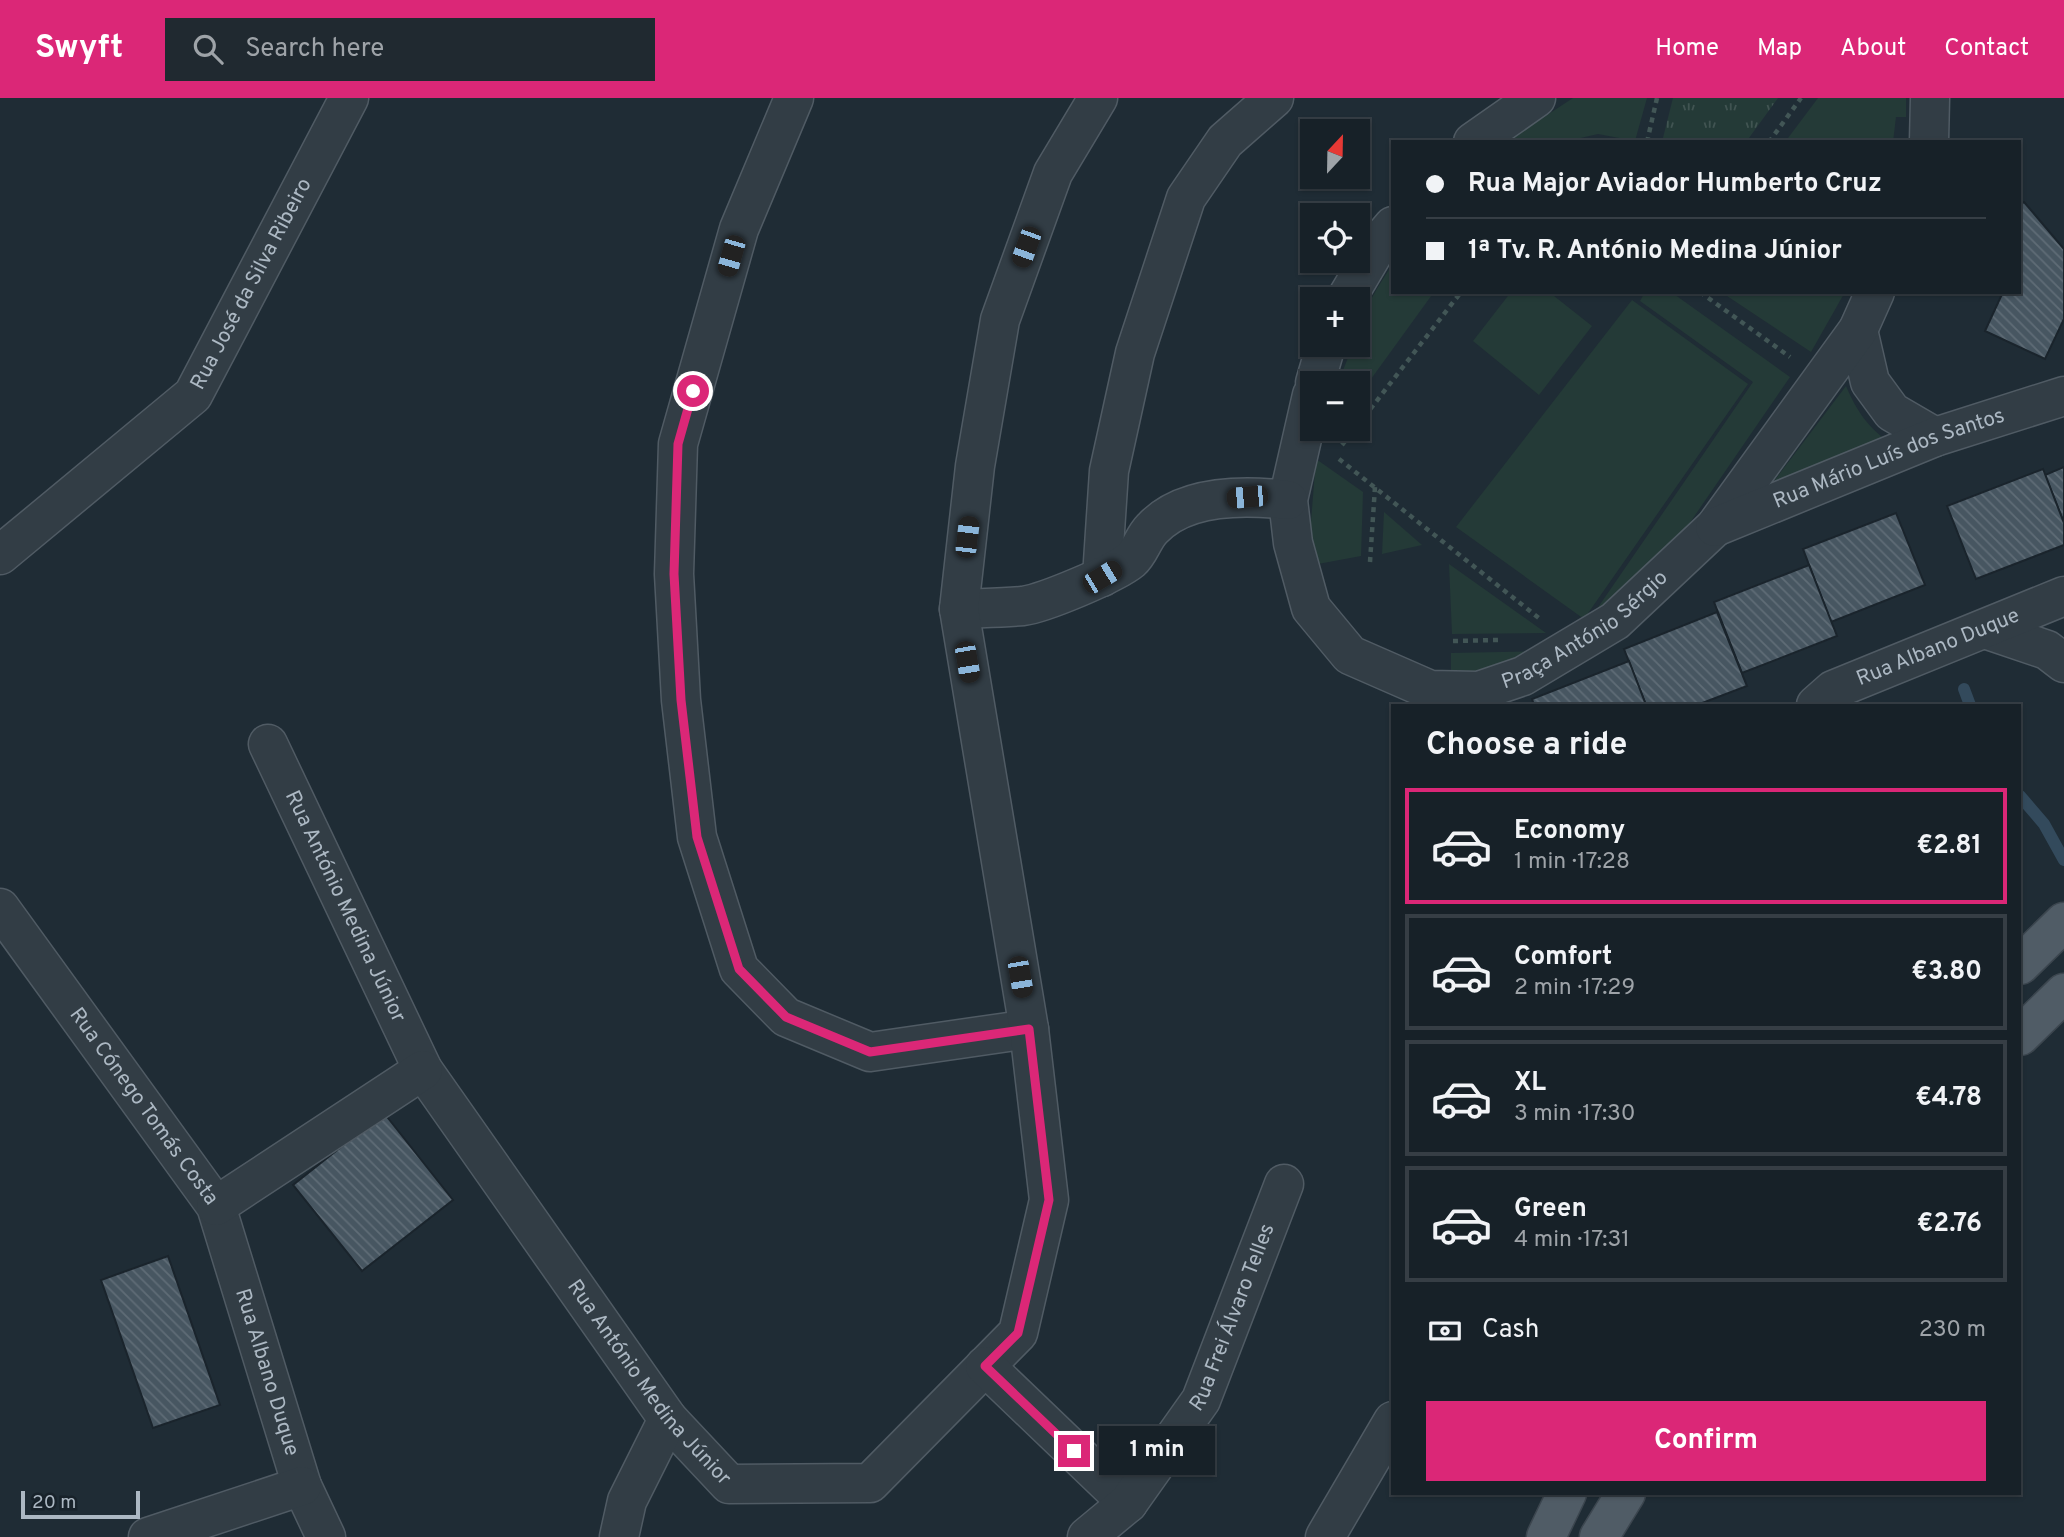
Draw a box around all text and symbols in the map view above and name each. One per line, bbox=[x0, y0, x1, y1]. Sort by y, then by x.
search box bbox=[165, 18, 655, 81]
text: Swyft bbox=[35, 28, 123, 70]
icon: search bbox=[189, 30, 227, 68]
text: Search here bbox=[245, 33, 384, 66]
text: Home bbox=[1655, 34, 1719, 64]
text: Map bbox=[1757, 34, 1802, 64]
text: About bbox=[1840, 34, 1906, 64]
text: Contact bbox=[1944, 34, 2029, 64]
north arrow bbox=[1300, 119, 1370, 189]
map controls bbox=[1300, 119, 1370, 441]
text: Rua Major Aviador Humberto Cruz bbox=[1468, 168, 1882, 201]
street label: Rua José da Silva Ribeiro bbox=[185, 174, 318, 395]
button: locate bbox=[1300, 203, 1370, 273]
car bbox=[1009, 224, 1044, 270]
car bbox=[716, 233, 747, 279]
text: 1ª Tv. R. António Medina Júnior bbox=[1468, 235, 1842, 268]
button: + bbox=[1300, 287, 1370, 357]
button: − bbox=[1300, 371, 1370, 441]
route start bbox=[677, 375, 709, 407]
street label: Rua Mário Luís dos Santos bbox=[1769, 402, 2008, 515]
car bbox=[1226, 485, 1269, 509]
car bbox=[955, 515, 980, 559]
car bbox=[1079, 557, 1126, 597]
street label: Praça António Sérgio bbox=[1498, 565, 1674, 696]
street label: Rua Albano Duque bbox=[1852, 602, 2024, 693]
car bbox=[954, 639, 981, 685]
text: Choose a ride bbox=[1426, 726, 1627, 766]
street label: Rua António Medina Júnior bbox=[279, 786, 412, 1027]
icon: car bbox=[1430, 815, 1493, 878]
text: Economy bbox=[1514, 815, 1625, 848]
text: €2.81 bbox=[1917, 830, 1982, 863]
text: 1 min · 17:28 bbox=[1514, 848, 1630, 877]
icon: car bbox=[1430, 941, 1493, 1004]
text: Comfort bbox=[1514, 941, 1612, 974]
car bbox=[1007, 954, 1034, 1000]
text: €3.80 bbox=[1911, 956, 1982, 989]
text: 2 min · 17:29 bbox=[1514, 974, 1635, 1003]
street label: Rua Cónego Tomás Costa bbox=[63, 1002, 224, 1211]
icon: car bbox=[1430, 1067, 1493, 1130]
text: XL bbox=[1514, 1067, 1546, 1100]
text: €4.78 bbox=[1915, 1082, 1982, 1115]
text: 3 min · 17:30 bbox=[1514, 1100, 1635, 1129]
icon: car bbox=[1430, 1193, 1493, 1256]
text: Green bbox=[1514, 1193, 1587, 1226]
text: €2.76 bbox=[1917, 1208, 1982, 1241]
street label: Rua Frei Álvaro Telles bbox=[1184, 1220, 1281, 1417]
text: 4 min · 17:31 bbox=[1514, 1226, 1630, 1255]
street label: Rua António Medina Júnior bbox=[561, 1274, 737, 1491]
street label: Rua Albano Duque bbox=[229, 1285, 305, 1459]
icon: cash bbox=[1426, 1312, 1464, 1350]
text: Cash bbox=[1482, 1314, 1539, 1347]
text: 230 m bbox=[1919, 1316, 1986, 1345]
button: Confirm bbox=[1426, 1401, 1986, 1481]
callout: 1 min bbox=[1098, 1426, 1214, 1476]
route end bbox=[1058, 1435, 1090, 1467]
text: 1 min bbox=[1129, 1436, 1185, 1465]
scale bar bbox=[21, 1488, 140, 1520]
text: 20 m bbox=[32, 1491, 76, 1515]

